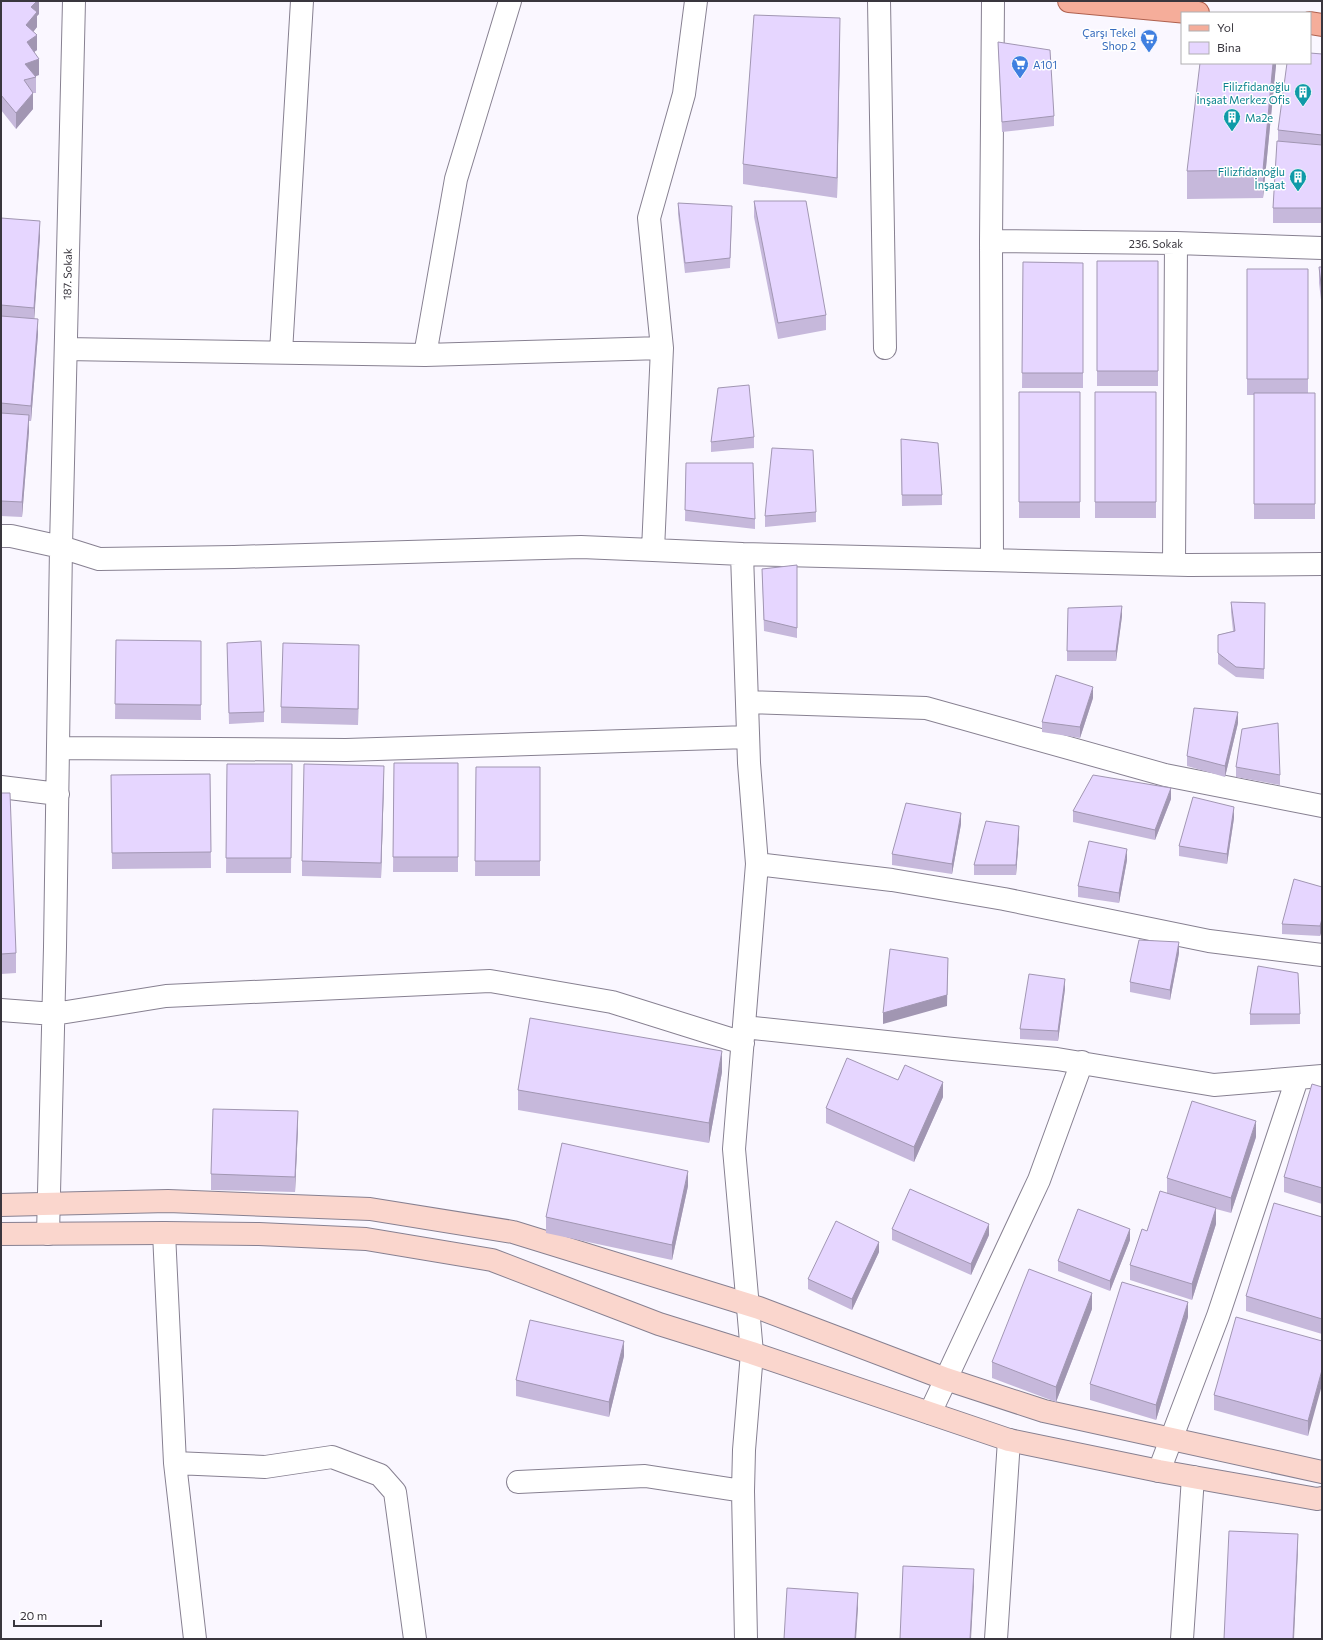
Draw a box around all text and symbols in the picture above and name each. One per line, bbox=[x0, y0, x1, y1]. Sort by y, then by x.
legend bbox=[1181, 12, 1311, 64]
text: Yol bbox=[1217, 20, 1234, 34]
place label: Çarşı Tekel Shop 2 bbox=[1082, 26, 1136, 52]
supermarket icon: Çarşı Tekel Shop 2 bbox=[1139, 28, 1159, 53]
text: Bina bbox=[1217, 40, 1241, 54]
supermarket icon: A101 bbox=[1010, 54, 1030, 79]
place label: A101 bbox=[1033, 58, 1057, 71]
place label: Filizfidanoğlu İnşaat Merkez Ofis bbox=[1197, 80, 1290, 106]
building icon: Filizfidanoğlu İnşaat Merkez Ofis bbox=[1293, 82, 1313, 107]
building icon: Ma2e bbox=[1222, 107, 1242, 132]
place label: Ma2e bbox=[1245, 111, 1273, 124]
place label: Filizfidanoğlu İnşaat bbox=[1218, 165, 1285, 191]
building icon: Filizfidanoğlu İnşaat bbox=[1288, 167, 1308, 192]
street label: 236. Sokak bbox=[1129, 237, 1183, 250]
street label: 187. Sokak bbox=[60, 248, 74, 300]
scale bar bbox=[14, 1602, 101, 1628]
text: 20 m bbox=[20, 1608, 47, 1622]

